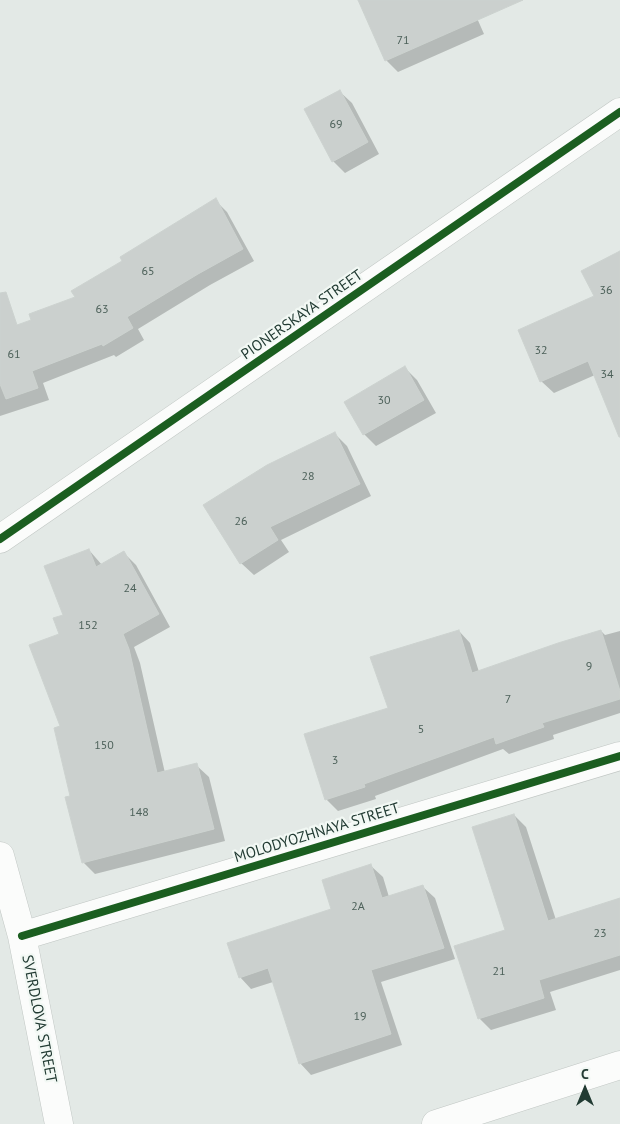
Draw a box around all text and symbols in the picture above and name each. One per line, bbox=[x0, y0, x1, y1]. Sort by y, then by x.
house number: 71 bbox=[396, 34, 410, 48]
house number: 69 bbox=[329, 118, 343, 132]
house number: 65 bbox=[141, 265, 155, 279]
street label: PIONERSKAYA STREET bbox=[238, 266, 366, 364]
house number: 36 bbox=[599, 284, 613, 298]
house number: 63 bbox=[95, 303, 109, 317]
house number: 32 bbox=[534, 344, 548, 358]
house number: 61 bbox=[7, 348, 21, 362]
house number: 34 bbox=[600, 368, 614, 382]
house number: 30 bbox=[377, 394, 391, 408]
house number: 28 bbox=[301, 470, 315, 484]
house number: 26 bbox=[234, 515, 248, 529]
house number: 24 bbox=[123, 582, 137, 596]
house number: 152 bbox=[78, 619, 98, 633]
house number: 9 bbox=[586, 660, 592, 674]
house number: 7 bbox=[505, 693, 511, 707]
house number: 5 bbox=[418, 723, 424, 737]
house number: 150 bbox=[94, 739, 114, 753]
house number: 3 bbox=[332, 754, 338, 768]
street label: MOLODYOZHNAYA STREET bbox=[232, 799, 402, 867]
house number: 148 bbox=[129, 806, 149, 820]
house number: 2А bbox=[351, 900, 365, 914]
house number: 23 bbox=[593, 927, 607, 941]
street label: SVERDLOVA STREET bbox=[18, 953, 60, 1085]
house number: 21 bbox=[492, 965, 506, 979]
house number: 19 bbox=[353, 1010, 367, 1024]
north arrow bbox=[560, 1064, 610, 1114]
text: С bbox=[581, 1065, 589, 1083]

